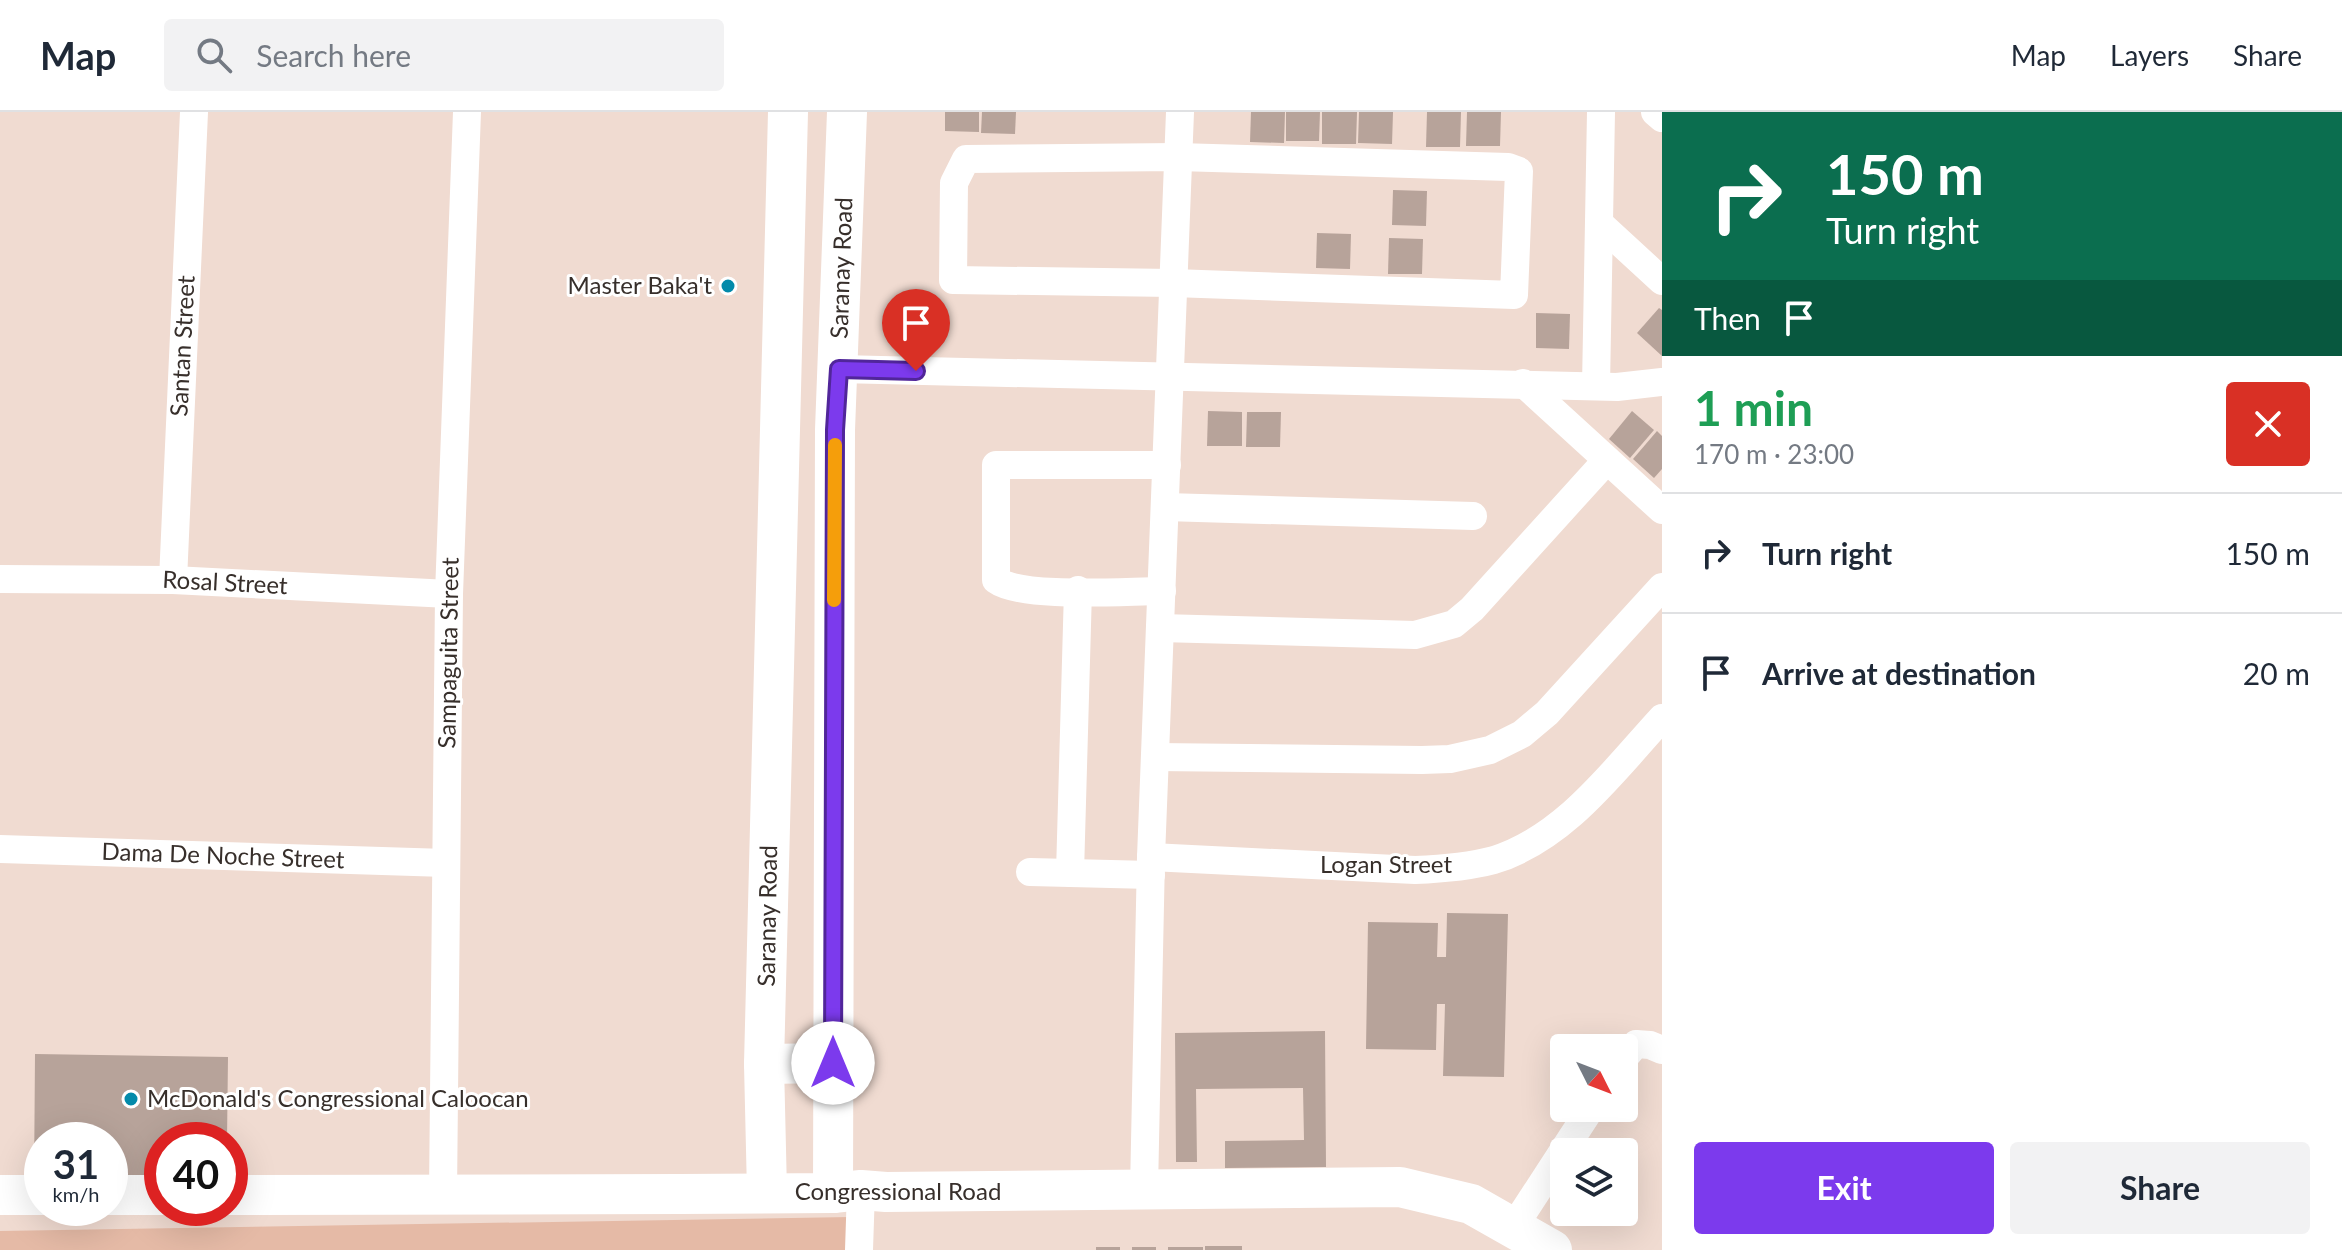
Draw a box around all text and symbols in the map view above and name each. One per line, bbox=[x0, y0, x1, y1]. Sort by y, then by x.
search box bbox=[164, 19, 724, 91]
text: Map bbox=[40, 32, 116, 78]
icon: search bbox=[192, 33, 236, 77]
text: Search here bbox=[256, 37, 411, 73]
text: Map bbox=[2011, 38, 2066, 72]
text: Layers bbox=[2110, 38, 2189, 72]
text: Share bbox=[2233, 38, 2302, 72]
text: 150 m bbox=[1826, 140, 1984, 207]
icon: right bbox=[1694, 144, 1798, 248]
street label: Saranay Road bbox=[824, 197, 857, 339]
text: Turn right bbox=[1826, 208, 1979, 252]
place label: Master Baka't bbox=[568, 270, 712, 299]
street label: Santan Street bbox=[163, 274, 200, 417]
marker: Master Baka't bbox=[719, 277, 737, 295]
pin bbox=[882, 289, 950, 371]
icon: arrive bbox=[1777, 296, 1821, 340]
text: Then bbox=[1694, 300, 1761, 336]
icon: arrive bbox=[894, 301, 938, 345]
text: 1 min bbox=[1694, 379, 1813, 436]
button: close bbox=[2226, 382, 2310, 466]
text: 170 m · 23:00 bbox=[1694, 438, 1854, 470]
icon: right bbox=[1694, 531, 1738, 575]
text: Turn right bbox=[1762, 535, 1892, 571]
text: 150 m bbox=[2225, 535, 2310, 571]
street label: Sampaguita Street bbox=[431, 557, 464, 749]
street label: Rosal Street bbox=[162, 564, 289, 599]
icon: arrive bbox=[1694, 651, 1738, 695]
text: Arrive at destination bbox=[1762, 655, 2036, 691]
text: 20 m bbox=[2243, 655, 2310, 691]
street label: Dama De Noche Street bbox=[101, 836, 345, 873]
street label: Saranay Road bbox=[751, 845, 782, 987]
street label: Logan Street bbox=[1320, 849, 1452, 878]
position arrow bbox=[791, 1021, 875, 1105]
north arrow bbox=[1550, 1034, 1638, 1122]
map controls bbox=[1550, 1034, 1638, 1226]
place label: McDonald's Congressional Caloocan bbox=[147, 1083, 529, 1112]
marker: McDonald's Congressional Caloocan bbox=[122, 1090, 140, 1108]
speed limit sign: 40 bbox=[144, 1122, 248, 1226]
button: layers bbox=[1550, 1138, 1638, 1226]
text: 31 bbox=[53, 1140, 99, 1188]
button: Exit bbox=[1694, 1142, 1994, 1234]
button: Share bbox=[2010, 1142, 2310, 1234]
street label: Congressional Road bbox=[795, 1176, 1001, 1205]
text: km/h bbox=[53, 1182, 99, 1206]

